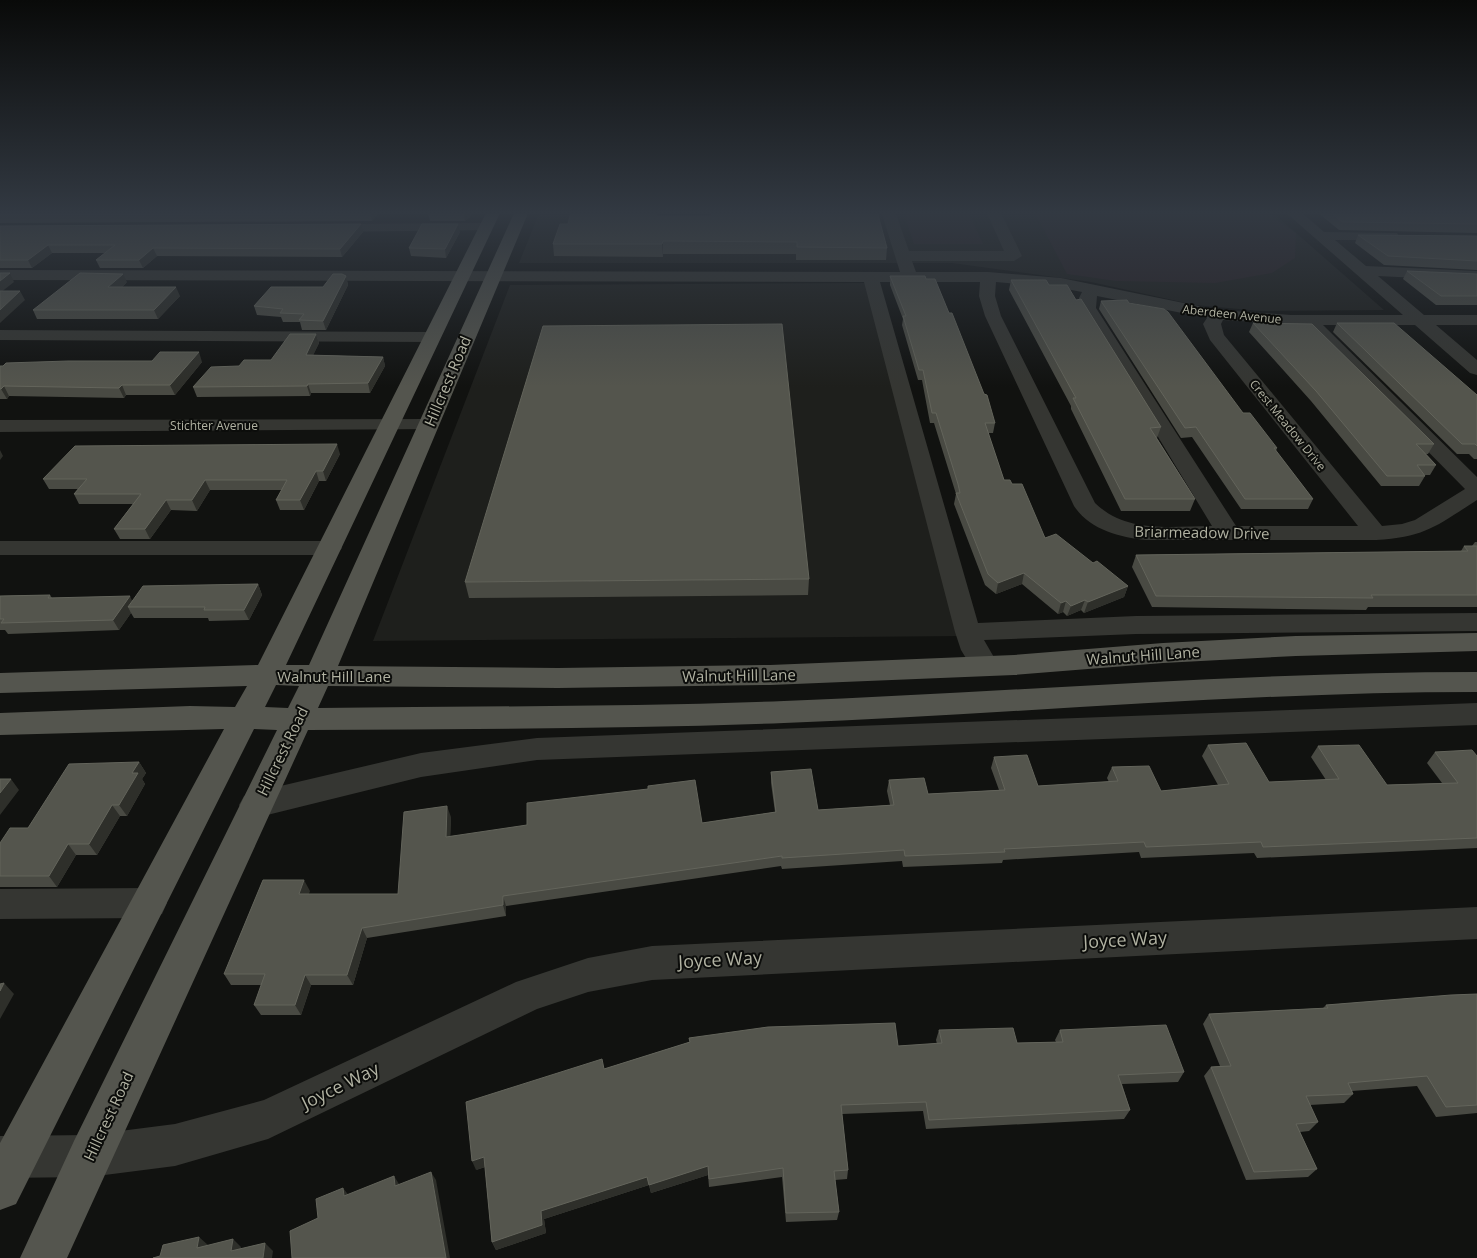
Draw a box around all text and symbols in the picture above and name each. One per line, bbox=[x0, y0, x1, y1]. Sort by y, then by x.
street label: Aberdeen Avenue bbox=[1182, 300, 1283, 328]
street label: Hillcrest Road bbox=[419, 333, 475, 429]
street label: Crest Meadow Drive bbox=[1246, 376, 1330, 474]
street label: Stichter Avenue bbox=[170, 417, 258, 434]
street label: Briarmeadow Drive bbox=[1134, 521, 1270, 543]
street label: Walnut Hill Lane bbox=[1086, 641, 1200, 669]
street label: Walnut Hill Lane bbox=[682, 664, 796, 686]
street label: Walnut Hill Lane bbox=[277, 666, 391, 686]
street label: Hillcrest Road bbox=[252, 703, 312, 799]
street label: Joyce Way bbox=[1081, 925, 1168, 953]
street label: Joyce Way bbox=[676, 945, 763, 973]
street label: Joyce Way bbox=[295, 1055, 384, 1115]
street label: Hillcrest Road bbox=[79, 1068, 137, 1164]

